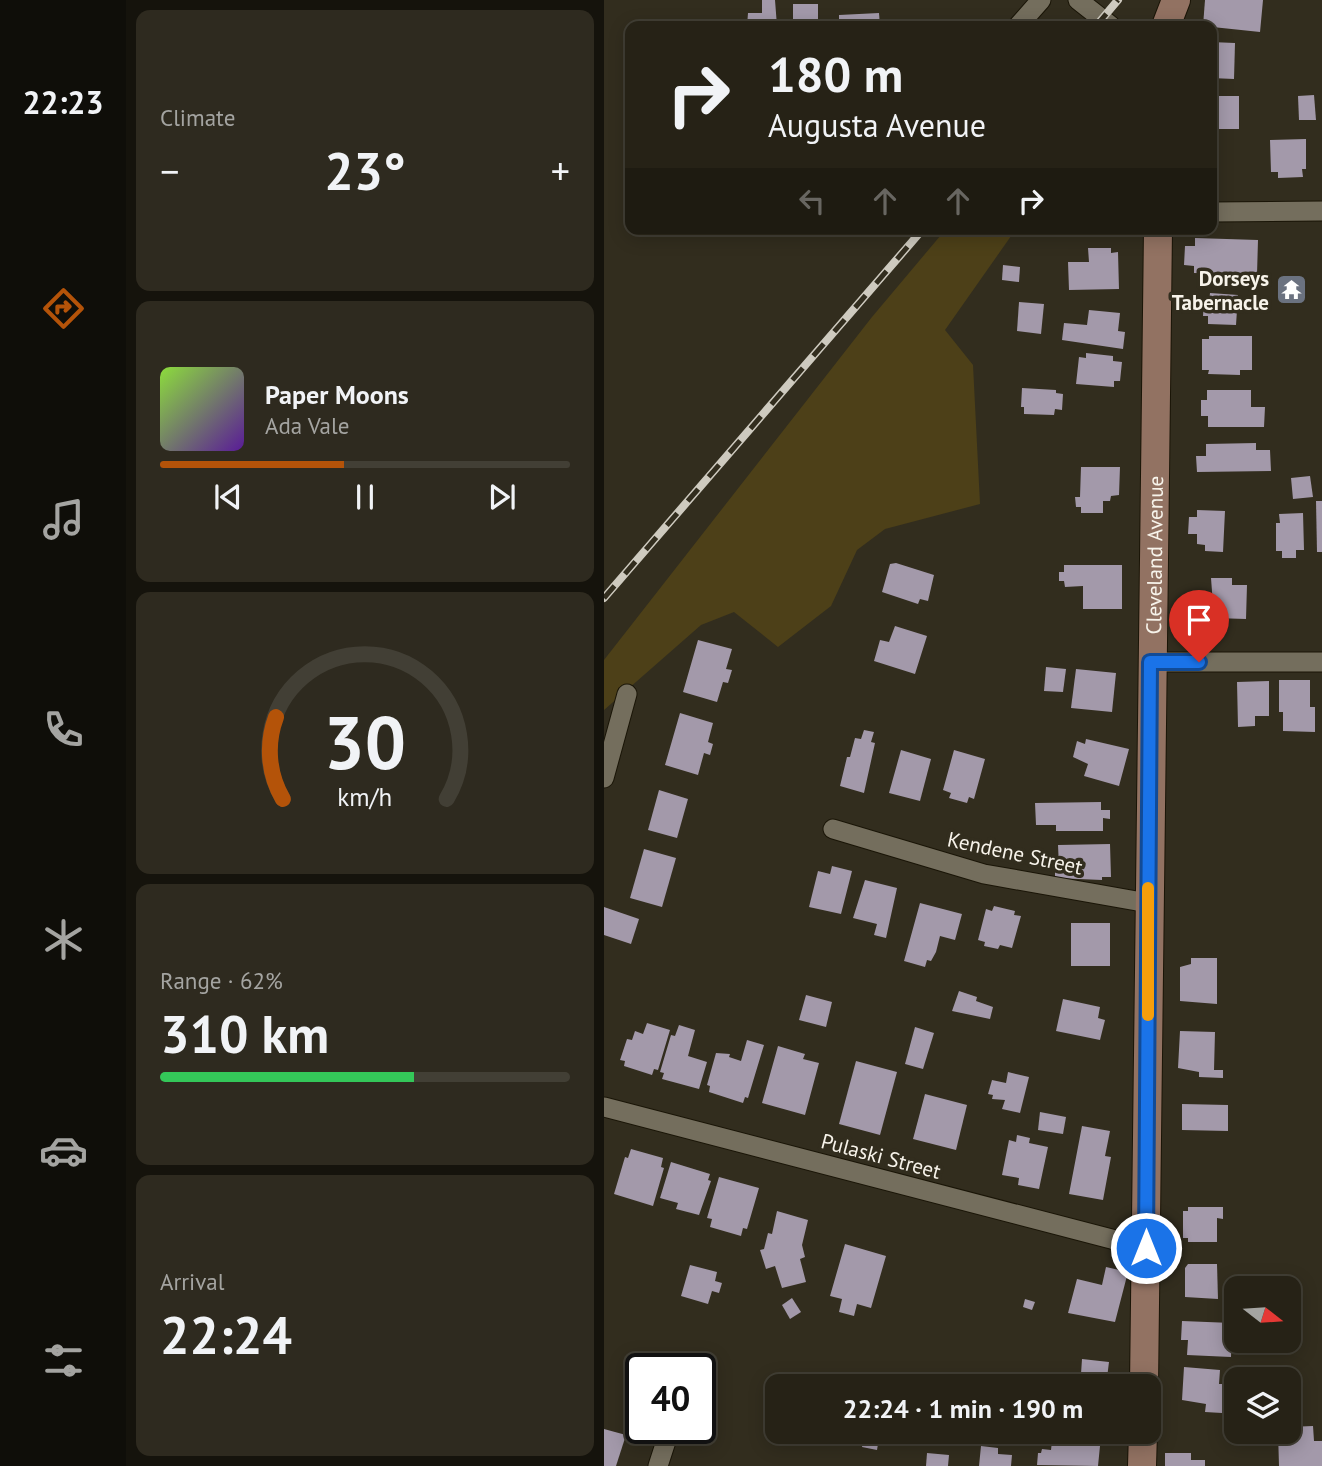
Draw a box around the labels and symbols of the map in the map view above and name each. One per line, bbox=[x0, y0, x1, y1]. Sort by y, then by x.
place label: Dorseys Tabernacle bbox=[1172, 265, 1269, 316]
temple icon: Dorseys Tabernacle bbox=[1275, 273, 1309, 307]
street label: Cleveland Avenue bbox=[1140, 475, 1169, 635]
pin bbox=[1169, 590, 1229, 662]
street label: Kendene Street bbox=[945, 826, 1085, 880]
street label: Pulaski Street bbox=[818, 1127, 944, 1185]
position arrow bbox=[1109, 1211, 1183, 1285]
north arrow bbox=[1224, 1276, 1300, 1353]
speed limit sign: 40 bbox=[625, 1353, 716, 1444]

